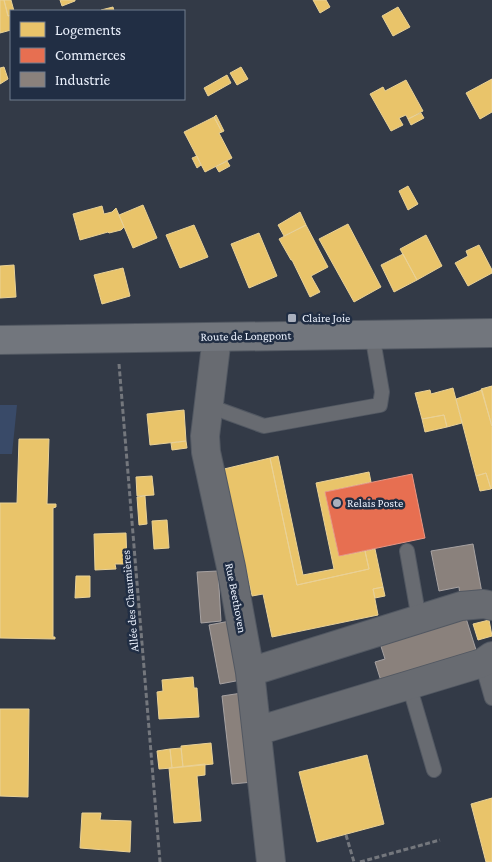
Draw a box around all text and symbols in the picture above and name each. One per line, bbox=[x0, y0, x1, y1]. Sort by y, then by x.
legend bbox=[10, 10, 185, 100]
text: Logements bbox=[55, 22, 121, 39]
text: Commerces bbox=[55, 47, 126, 63]
text: Industrie bbox=[55, 72, 111, 88]
place label: Claire Joie bbox=[302, 311, 350, 325]
marker: Claire Joie bbox=[286, 312, 298, 324]
street label: Route de Longpont bbox=[200, 328, 293, 344]
place label: Relais Poste bbox=[347, 496, 403, 510]
marker: Relais Poste bbox=[331, 497, 343, 509]
street label: Allée des Chaumières bbox=[119, 549, 141, 652]
street label: Rue Beethoven bbox=[222, 562, 250, 635]

